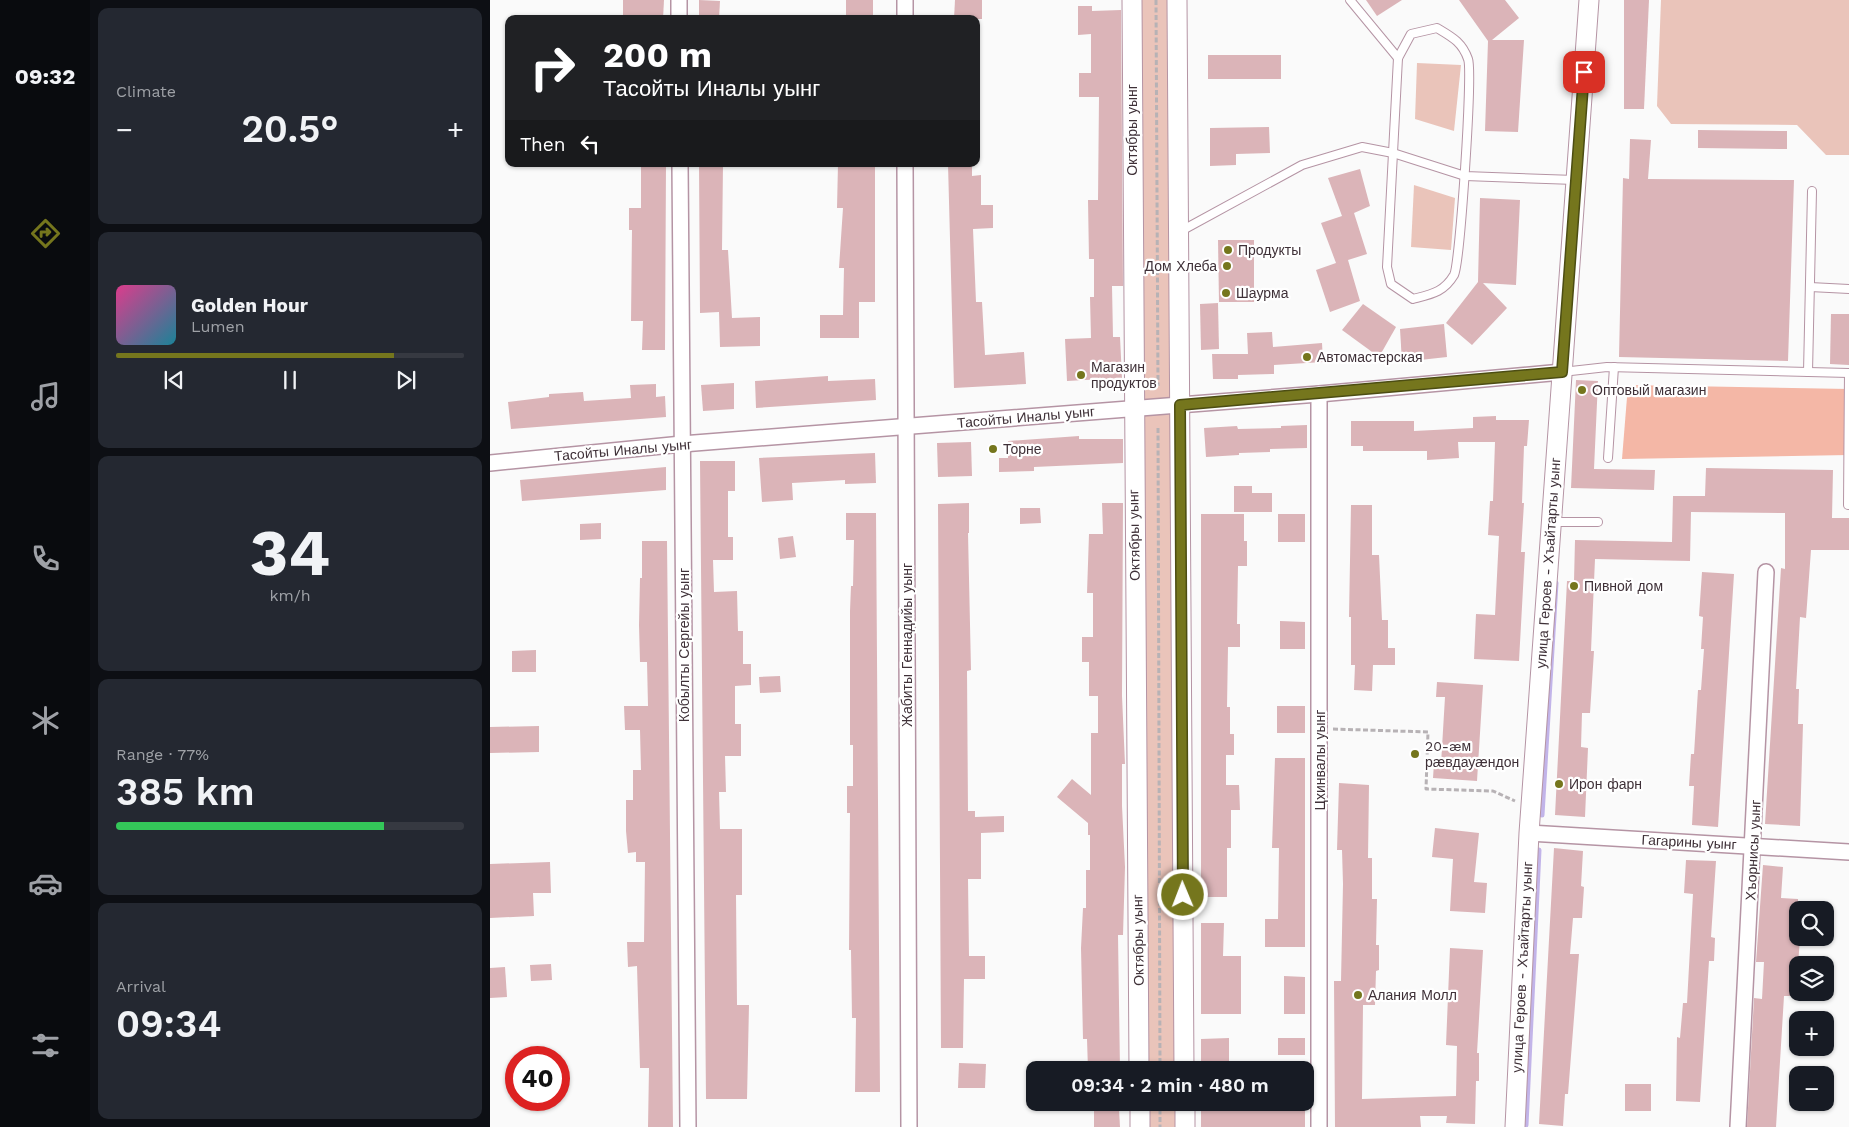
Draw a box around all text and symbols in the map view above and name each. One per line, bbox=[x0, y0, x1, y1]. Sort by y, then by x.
text: 200 m bbox=[603, 34, 712, 76]
icon: right bbox=[520, 35, 585, 100]
pin bbox=[1563, 51, 1605, 93]
icon: arrive bbox=[1570, 58, 1598, 86]
text: 09:32 bbox=[15, 64, 75, 89]
text: Тасойты Иналы уынг bbox=[603, 76, 820, 101]
text: Climate bbox=[116, 82, 176, 101]
street label: Октябры уынг bbox=[1124, 84, 1140, 176]
text: 20.5° bbox=[241, 107, 339, 151]
text: − bbox=[116, 113, 133, 146]
text: + bbox=[447, 113, 464, 146]
icon: left bbox=[576, 130, 604, 158]
text: Then bbox=[520, 133, 566, 156]
icon: directions bbox=[28, 216, 63, 251]
place label: Продукты bbox=[1238, 242, 1301, 258]
marker: Продукты bbox=[1222, 244, 1234, 256]
place label: Дом Хлеба bbox=[1145, 258, 1217, 274]
marker: Дом Хлеба bbox=[1221, 260, 1233, 272]
place label: Шаурма bbox=[1236, 285, 1289, 301]
marker: Шаурма bbox=[1220, 287, 1232, 299]
text: Golden Hour bbox=[191, 294, 308, 317]
text: Lumen bbox=[191, 317, 245, 336]
place label: Автомастерская bbox=[1317, 349, 1423, 365]
marker: Автомастерская bbox=[1301, 351, 1313, 363]
place label: Магазин продуктов bbox=[1091, 359, 1157, 391]
icon: previous bbox=[160, 366, 188, 394]
icon: pause bbox=[276, 366, 304, 394]
icon: next bbox=[392, 366, 420, 394]
marker: Магазин продуктов bbox=[1075, 369, 1087, 381]
icon: music bbox=[28, 379, 63, 414]
place label: Оптовый магазин bbox=[1592, 382, 1706, 398]
marker: Оптовый магазин bbox=[1576, 384, 1588, 396]
street label: Тасойты Иналы уынг bbox=[956, 403, 1096, 431]
street label: Тасойты Иналы уынг bbox=[553, 436, 693, 464]
place label: Торне bbox=[1003, 441, 1042, 457]
marker: Торне bbox=[987, 443, 999, 455]
street label: улица Героев - Хъайтарты уынг bbox=[1533, 457, 1563, 669]
street label: Октябры уынг bbox=[1125, 489, 1143, 581]
text: 34 bbox=[250, 515, 330, 591]
icon: phone bbox=[28, 541, 63, 576]
street label: Жабиты Геннадийы уынг bbox=[899, 563, 915, 727]
street label: Кобылты Сергейы уынг bbox=[676, 568, 692, 722]
place label: Пивной дом bbox=[1584, 578, 1663, 594]
marker: Пивной дом bbox=[1568, 580, 1580, 592]
text: km/h bbox=[269, 586, 311, 605]
icon: climate bbox=[28, 703, 63, 738]
street label: Цхинвалы уынг bbox=[1312, 710, 1328, 810]
place label: 20-æм рӕвдауӕндон bbox=[1425, 738, 1519, 770]
text: Range · 77% bbox=[116, 745, 209, 764]
marker: 20-æм рӕвдауӕндон bbox=[1409, 748, 1421, 760]
text: 385 km bbox=[116, 770, 255, 814]
place label: Ирон фарн bbox=[1569, 776, 1642, 792]
marker: Ирон фарн bbox=[1553, 778, 1565, 790]
street label: Хъорнисы уынг bbox=[1742, 799, 1764, 901]
street label: Гагарины уынг bbox=[1641, 832, 1737, 852]
street label: улица Героев - Хъайтарты уынг bbox=[1508, 861, 1536, 1073]
icon: car bbox=[28, 866, 63, 901]
position arrow bbox=[1156, 868, 1208, 920]
street label: Октябры уынг bbox=[1129, 894, 1147, 986]
map controls bbox=[1789, 901, 1834, 1111]
button: search bbox=[1789, 901, 1834, 946]
button: layers bbox=[1789, 956, 1834, 1001]
text: Arrival bbox=[116, 977, 166, 996]
place label: Алания Молл bbox=[1368, 987, 1457, 1003]
marker: Алания Молл bbox=[1352, 989, 1364, 1001]
text: 09:34 bbox=[116, 1002, 221, 1046]
button: + bbox=[1789, 1011, 1834, 1056]
icon: filters bbox=[28, 1028, 63, 1063]
speed limit sign: 40 bbox=[505, 1046, 570, 1111]
button: − bbox=[1789, 1066, 1834, 1111]
text: 09:34 · 2 min · 480 m bbox=[1071, 1074, 1269, 1097]

